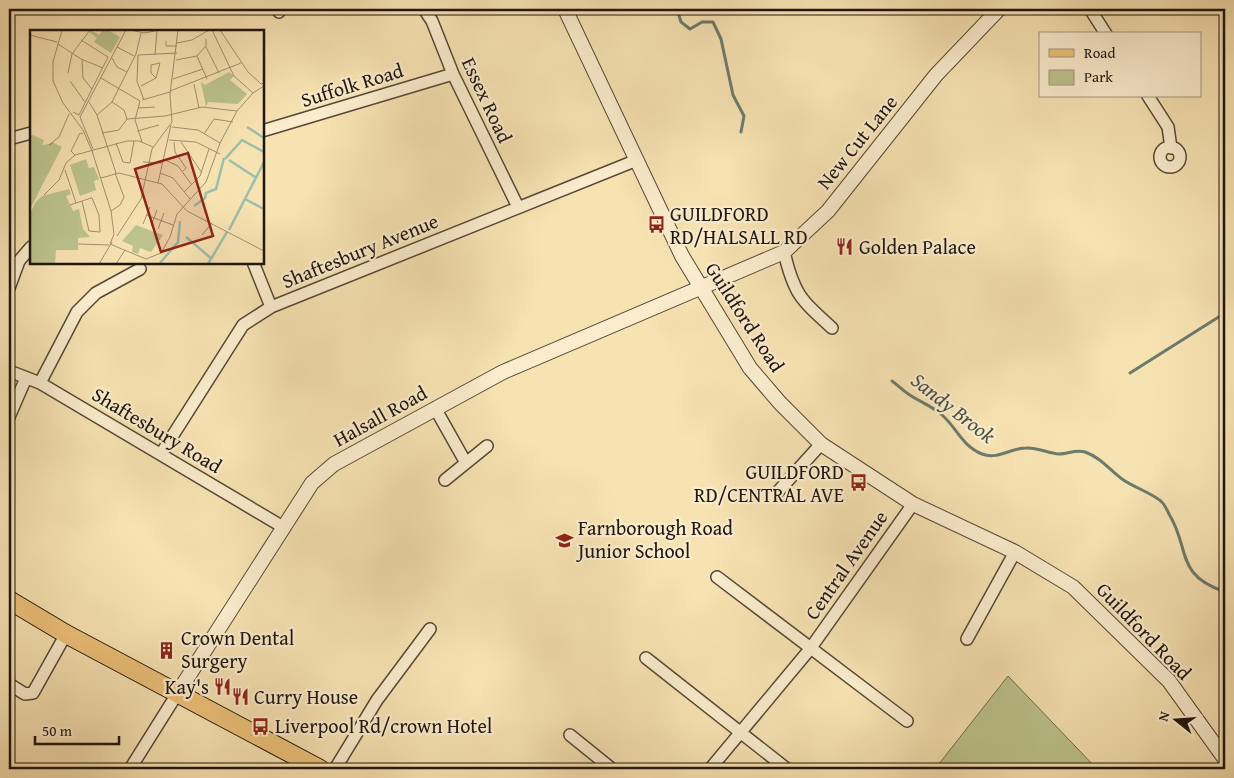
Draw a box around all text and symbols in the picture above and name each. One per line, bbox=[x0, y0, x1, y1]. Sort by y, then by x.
inset map bbox=[30, 30, 264, 264]
legend bbox=[1039, 32, 1202, 98]
text: Road bbox=[1084, 42, 1115, 63]
street label: Essex Road bbox=[455, 52, 520, 148]
street label: Suffolk Road bbox=[297, 55, 407, 114]
text: Park bbox=[1084, 66, 1113, 87]
street label: New Cut Lane bbox=[809, 88, 904, 195]
place label: GUILDFORD RD/HALSALL RD bbox=[670, 199, 808, 251]
street label: Shaftesbury Avenue bbox=[277, 206, 442, 295]
bus stop icon: GUILDFORD RD/HALSALL RD bbox=[646, 215, 666, 235]
place label: Golden Palace bbox=[859, 232, 976, 261]
restaurant icon: Golden Palace bbox=[835, 237, 855, 257]
street label: Guildford Road bbox=[699, 256, 792, 378]
water label: Sandy Brook bbox=[905, 365, 1002, 451]
street label: Halsall Road bbox=[328, 378, 432, 453]
street label: Shaftesbury Road bbox=[87, 379, 228, 480]
place label: GUILDFORD RD/CENTRAL AVE bbox=[694, 457, 844, 509]
bus stop icon: GUILDFORD RD/CENTRAL AVE bbox=[848, 473, 868, 493]
street label: Central Avenue bbox=[797, 504, 894, 625]
place label: Farnborough Road Junior School bbox=[575, 513, 733, 565]
school or university icon: Farnborough Road Junior School bbox=[554, 530, 574, 550]
street label: Guildford Road bbox=[1090, 575, 1199, 686]
place label: Crown Dental Surgery bbox=[181, 623, 295, 675]
building icon: Crown Dental Surgery bbox=[157, 640, 177, 660]
place label: Kay's bbox=[165, 672, 209, 701]
restaurant icon: Kay's bbox=[213, 677, 233, 697]
place label: Curry House bbox=[254, 682, 358, 711]
restaurant icon: Curry House bbox=[230, 687, 250, 707]
north arrow bbox=[1152, 696, 1202, 746]
text: N bbox=[1153, 708, 1175, 724]
place label: Liverpool Rd/crown Hotel bbox=[275, 711, 493, 740]
scale bar bbox=[35, 713, 119, 745]
bus stop icon: Liverpool Rd/crown Hotel bbox=[251, 716, 271, 736]
text: 50 m bbox=[42, 720, 73, 741]

